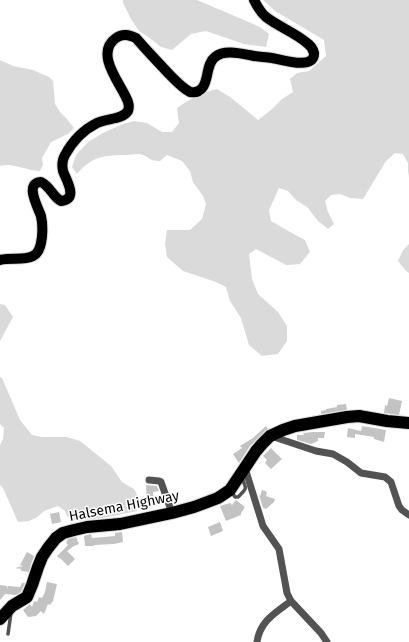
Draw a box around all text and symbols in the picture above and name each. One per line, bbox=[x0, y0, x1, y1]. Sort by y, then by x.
street label: Halsema Highway bbox=[68, 487, 181, 525]

